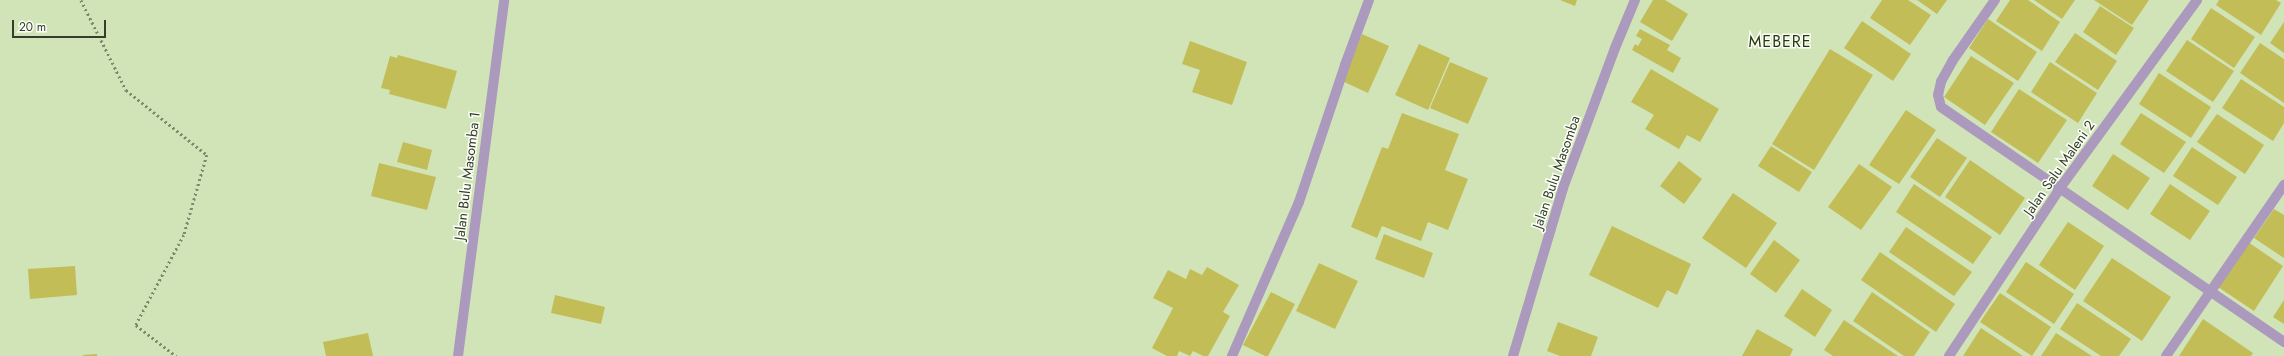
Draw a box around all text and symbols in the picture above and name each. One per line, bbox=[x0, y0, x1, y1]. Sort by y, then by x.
scale bar bbox=[14, 12, 108, 38]
text: 20 m bbox=[19, 18, 46, 36]
district label: MEBERE bbox=[1748, 32, 1812, 52]
street label: Jalan Bulu Masomba 1 bbox=[451, 111, 483, 241]
street label: Jalan Bulu Masomba bbox=[1529, 113, 1583, 231]
street label: Jalan Salu Maleni 2 bbox=[2020, 117, 2098, 219]

